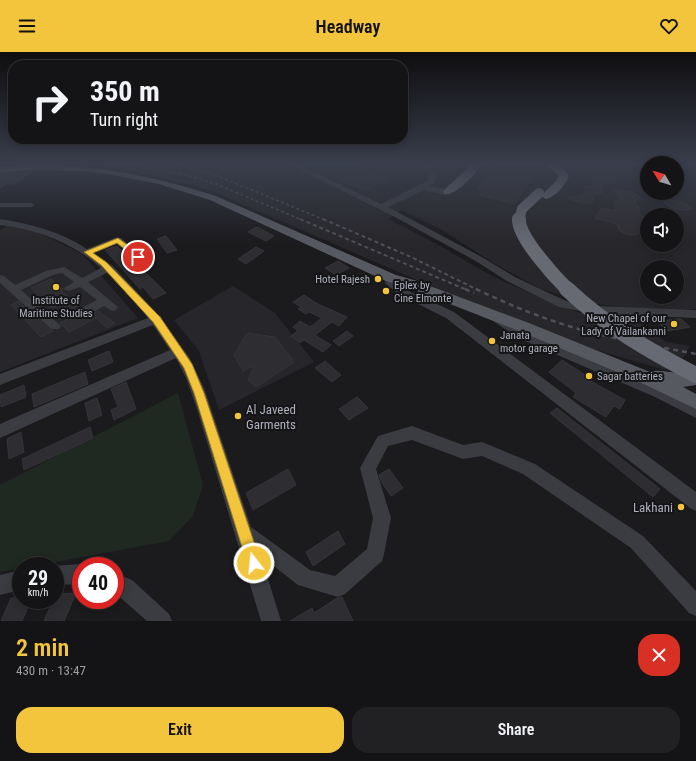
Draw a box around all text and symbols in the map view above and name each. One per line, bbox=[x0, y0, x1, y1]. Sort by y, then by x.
icon: menu bbox=[16, 15, 38, 37]
icon: heart bbox=[658, 15, 680, 37]
text: Headway bbox=[316, 16, 380, 37]
text: 350 m bbox=[90, 75, 160, 108]
icon: right bbox=[24, 76, 76, 128]
text: Turn right bbox=[90, 109, 158, 130]
north arrow bbox=[640, 156, 684, 200]
map controls bbox=[640, 156, 684, 304]
button: sound bbox=[640, 208, 684, 252]
pin bbox=[121, 240, 155, 274]
icon: arrive bbox=[127, 246, 149, 268]
button: search bbox=[640, 260, 684, 304]
place label: Hotel Rajesh bbox=[315, 273, 370, 286]
marker: Hotel Rajesh bbox=[373, 274, 383, 284]
place label: Eplex by Cine Elmonte bbox=[394, 279, 451, 305]
marker: Institute of Maritime Studies bbox=[51, 282, 61, 292]
marker: Eplex by Cine Elmonte bbox=[381, 286, 391, 296]
place label: Institute of Maritime Studies bbox=[19, 294, 93, 320]
place label: New Chapel of our Lady of Vailankanni bbox=[581, 312, 667, 338]
marker: New Chapel of our Lady of Vailankanni bbox=[669, 319, 679, 329]
place label: Janata motor garage bbox=[500, 329, 558, 355]
marker: Janata motor garage bbox=[487, 336, 497, 346]
place label: Sagar batteries bbox=[597, 370, 663, 383]
marker: Sagar batteries bbox=[584, 371, 594, 381]
place label: Al Javeed Garments bbox=[246, 402, 296, 432]
marker: Al Javeed Garments bbox=[233, 411, 243, 421]
place label: Lakhani bbox=[633, 500, 673, 515]
marker: Lakhani bbox=[676, 502, 686, 512]
position arrow bbox=[233, 542, 275, 584]
speed limit sign: 40 bbox=[72, 557, 124, 609]
text: 29 bbox=[28, 566, 48, 590]
text: km/h bbox=[28, 587, 48, 598]
text: 2 min bbox=[16, 634, 69, 662]
button: close bbox=[638, 634, 680, 676]
text: 430 m · 13:47 bbox=[16, 663, 86, 678]
button: Exit bbox=[16, 707, 344, 753]
button: Share bbox=[352, 707, 680, 753]

